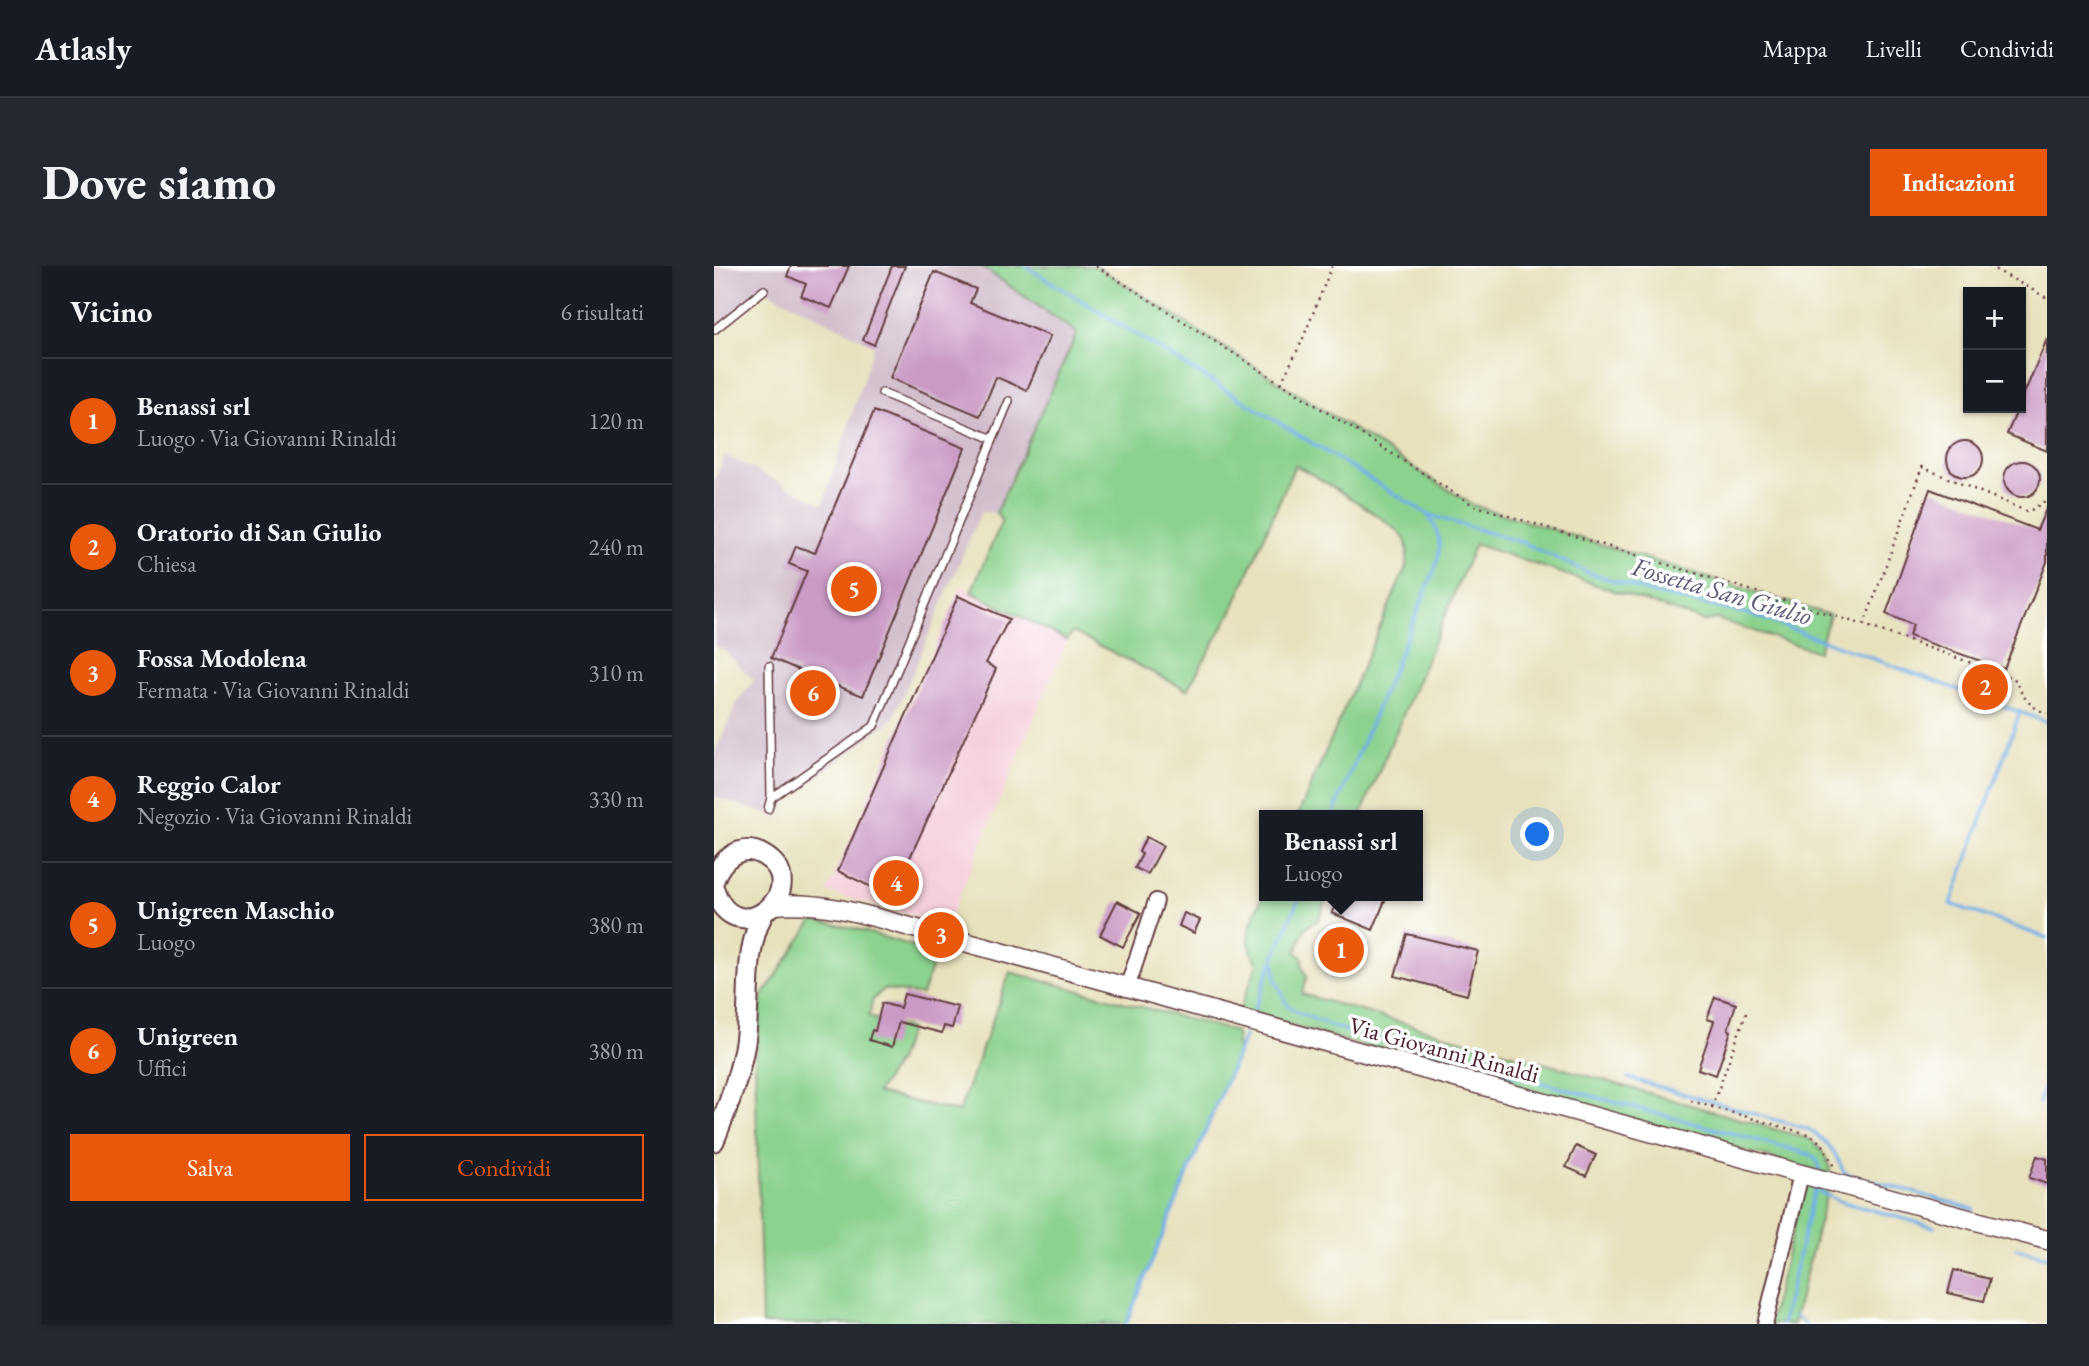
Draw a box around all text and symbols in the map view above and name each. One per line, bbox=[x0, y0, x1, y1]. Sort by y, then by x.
text: Atlasly bbox=[35, 27, 132, 70]
text: Mappa bbox=[1763, 33, 1827, 64]
text: Livelli bbox=[1865, 33, 1922, 64]
text: Condividi bbox=[1960, 33, 2054, 64]
button: Indicazioni bbox=[1870, 149, 2047, 216]
text: Dove siamo bbox=[42, 150, 276, 214]
map controls bbox=[1963, 287, 2026, 413]
button: + bbox=[1963, 287, 2026, 350]
text: Vicino bbox=[70, 292, 152, 331]
text: 6 risultati bbox=[561, 297, 644, 327]
button: − bbox=[1963, 350, 2026, 413]
text: Benassi srl bbox=[137, 389, 250, 423]
text: 1 bbox=[87, 406, 99, 436]
text: 120 m bbox=[588, 406, 644, 436]
text: Luogo · Via Giovanni Rinaldi bbox=[137, 423, 397, 453]
text: Oratorio di San Giulio bbox=[137, 515, 382, 549]
text: 2 bbox=[87, 532, 99, 562]
text: 240 m bbox=[588, 532, 644, 562]
text: Chiesa bbox=[137, 549, 196, 579]
water label: Fossetta San Giulio bbox=[1627, 549, 1816, 633]
pin: 5 bbox=[831, 563, 877, 615]
text: Fossa Modolena bbox=[137, 641, 307, 675]
text: 3 bbox=[87, 658, 99, 688]
text: 310 m bbox=[588, 658, 644, 688]
pin: 2 bbox=[1962, 661, 2008, 713]
pin: 6 bbox=[790, 667, 836, 719]
text: Fermata · Via Giovanni Rinaldi bbox=[137, 675, 409, 705]
text: Reggio Calor bbox=[137, 767, 281, 801]
text: 4 bbox=[87, 784, 99, 814]
text: 330 m bbox=[588, 784, 644, 814]
text: Negozio · Via Giovanni Rinaldi bbox=[137, 801, 412, 831]
popup bbox=[1259, 810, 1423, 901]
your location bbox=[1520, 817, 1554, 851]
text: Benassi srl bbox=[1284, 824, 1398, 858]
pin: 4 bbox=[873, 857, 919, 909]
text: Luogo bbox=[1284, 858, 1343, 888]
text: Unigreen Maschio bbox=[137, 893, 334, 927]
pin: 3 bbox=[918, 909, 964, 961]
text: 5 bbox=[87, 910, 99, 940]
text: 380 m bbox=[588, 910, 644, 940]
pin: 1 bbox=[1318, 924, 1364, 976]
text: Luogo bbox=[137, 927, 195, 957]
street label: Via Giovanni Rinaldi bbox=[1346, 1009, 1543, 1090]
text: Unigreen bbox=[137, 1019, 238, 1053]
text: 6 bbox=[87, 1036, 99, 1066]
text: 380 m bbox=[588, 1036, 644, 1066]
text: Uffici bbox=[137, 1053, 187, 1083]
button: Salva bbox=[70, 1134, 350, 1201]
button: Condividi bbox=[364, 1134, 644, 1201]

